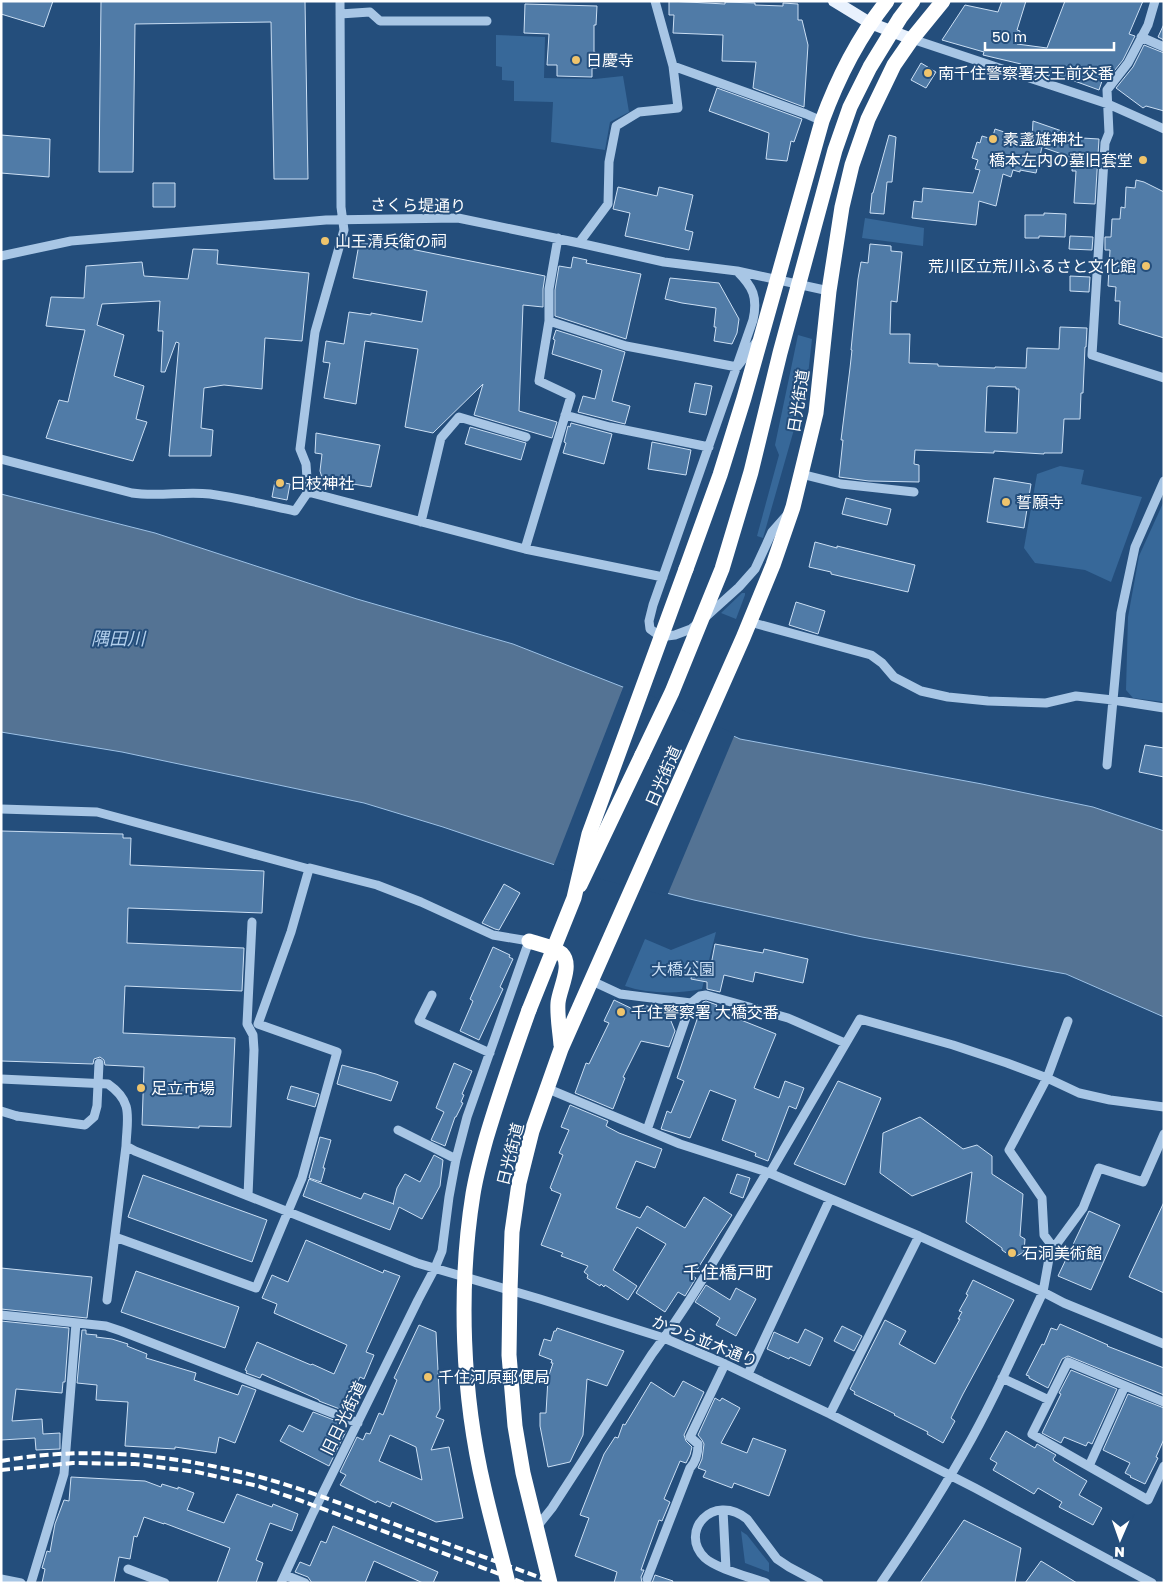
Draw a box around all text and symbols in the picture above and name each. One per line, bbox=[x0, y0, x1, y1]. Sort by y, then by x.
scale bar bbox=[985, 20, 1114, 52]
text: 50 m bbox=[992, 27, 1027, 45]
place label: 日慶寺 bbox=[586, 50, 634, 70]
marker: 日慶寺 bbox=[570, 54, 582, 66]
place label: 南千住警察署天王前交番 bbox=[938, 63, 1114, 83]
marker: 南千住警察署天王前交番 bbox=[922, 67, 934, 79]
place label: 素盞雄神社 bbox=[1003, 129, 1083, 149]
marker: 素盞雄神社 bbox=[987, 133, 999, 145]
place label: 橋本左内の墓旧套堂 bbox=[989, 150, 1133, 170]
marker: 橋本左内の墓旧套堂 bbox=[1137, 154, 1149, 166]
street label: さくら堤通り bbox=[370, 194, 466, 216]
place label: 山王清兵衛の祠 bbox=[335, 231, 447, 251]
marker: 山王清兵衛の祠 bbox=[319, 235, 331, 247]
place label: 荒川区立荒川ふるさと文化館 bbox=[928, 256, 1136, 276]
marker: 荒川区立荒川ふるさと文化館 bbox=[1140, 260, 1152, 272]
street label: 日光街道 bbox=[783, 368, 813, 434]
place label: 日枝神社 bbox=[290, 473, 354, 493]
marker: 日枝神社 bbox=[274, 477, 286, 489]
place label: 誓願寺 bbox=[1016, 492, 1064, 512]
marker: 誓願寺 bbox=[1000, 496, 1012, 508]
water label: 隅田川 bbox=[91, 627, 147, 649]
street label: 日光街道 bbox=[641, 743, 685, 809]
park label: 大橋公園 bbox=[651, 959, 715, 979]
place label: 千住警察署 大橋交番 bbox=[631, 1002, 779, 1022]
marker: 千住警察署 大橋交番 bbox=[615, 1006, 627, 1018]
place label: 足立市場 bbox=[151, 1078, 215, 1098]
marker: 足立市場 bbox=[135, 1082, 147, 1094]
street label: 日光街道 bbox=[493, 1121, 527, 1187]
place label: 石洞美術館 bbox=[1022, 1243, 1102, 1263]
marker: 石洞美術館 bbox=[1006, 1247, 1018, 1259]
district label: 千住橋戸町 bbox=[683, 1261, 773, 1283]
street label: かつら並木通り bbox=[649, 1311, 761, 1371]
place label: 千住河原郵便局 bbox=[438, 1367, 550, 1387]
marker: 千住河原郵便局 bbox=[422, 1371, 434, 1383]
street label: 旧日光街道 bbox=[316, 1378, 370, 1458]
north arrow bbox=[1095, 1514, 1145, 1564]
text: N bbox=[1114, 1544, 1125, 1561]

